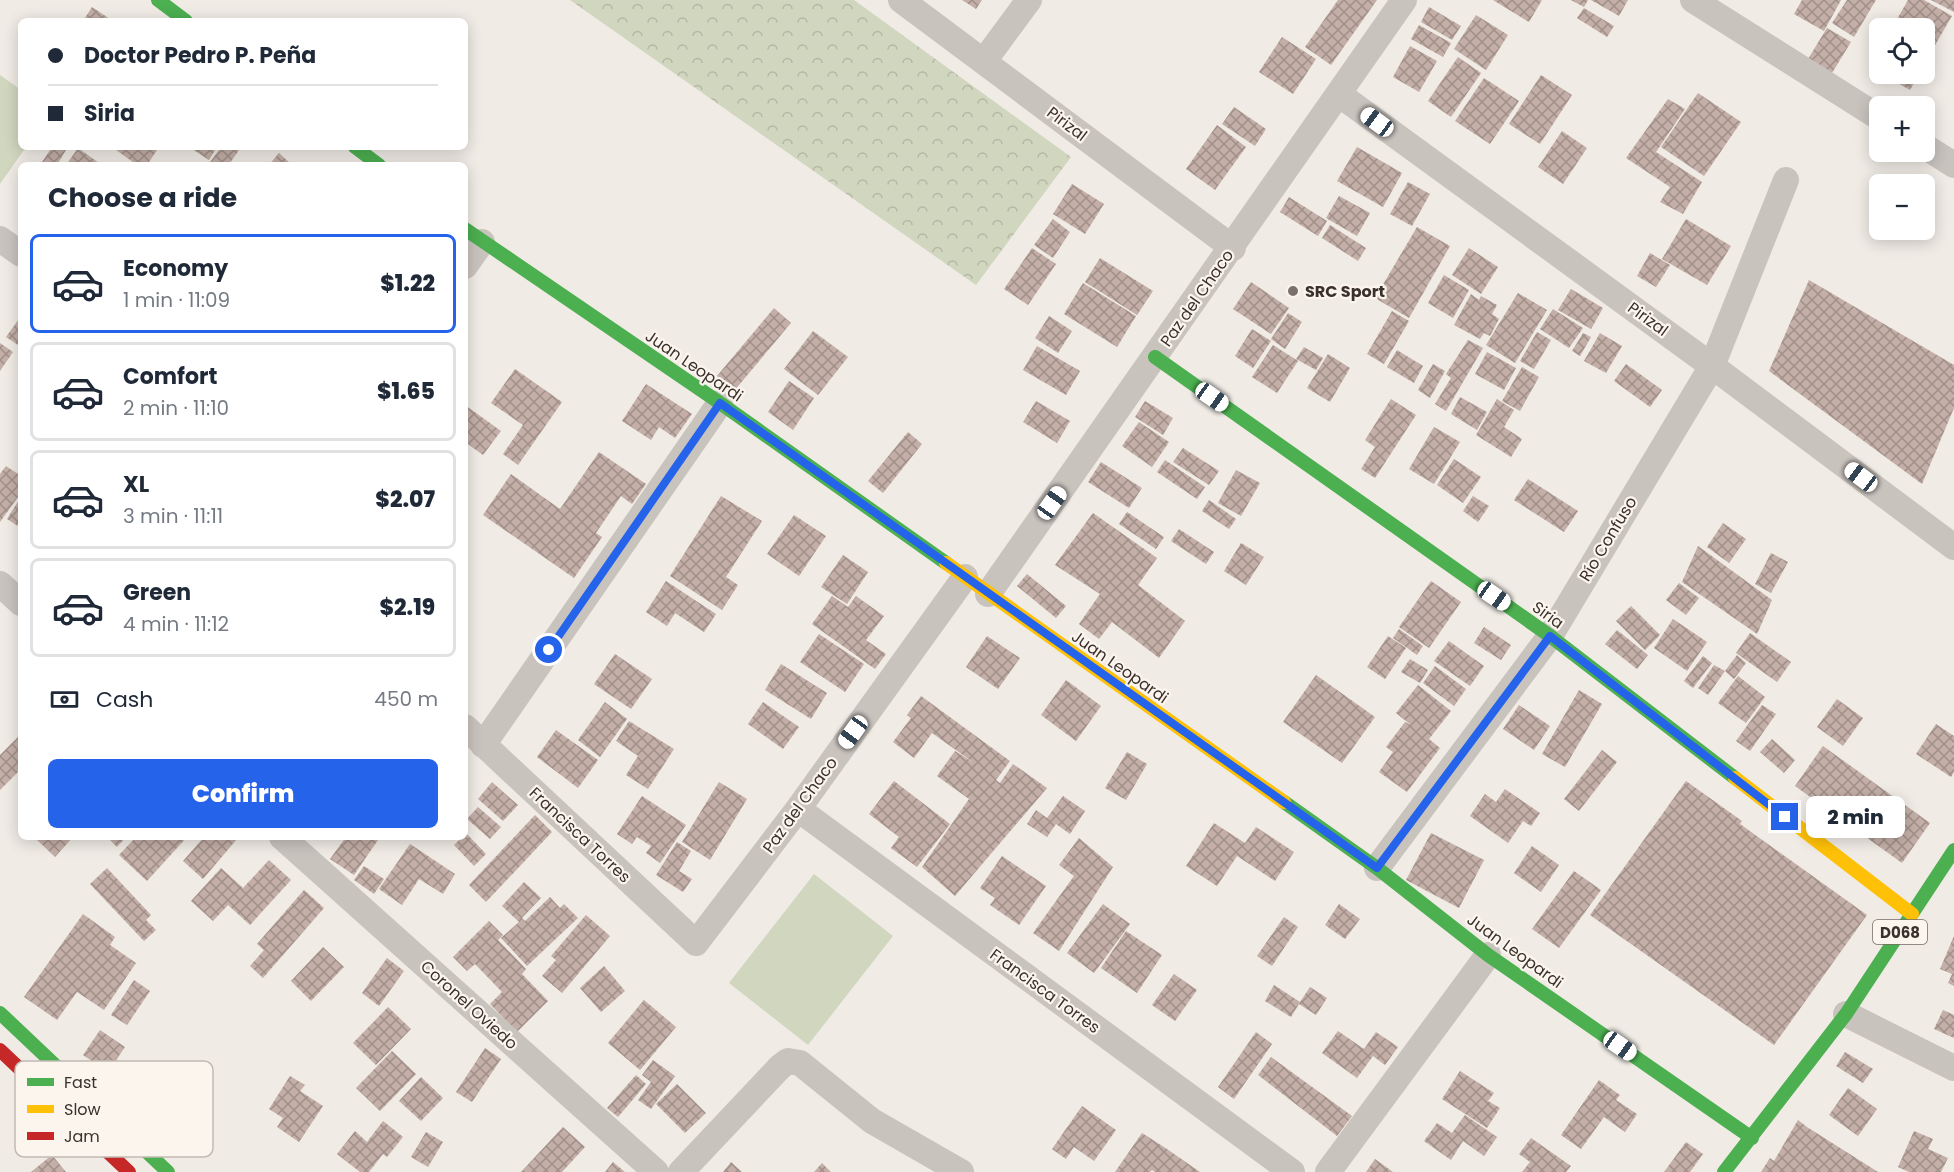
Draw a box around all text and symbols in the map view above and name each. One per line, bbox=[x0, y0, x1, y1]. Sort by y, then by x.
map controls bbox=[1869, 18, 1935, 240]
button: locate bbox=[1869, 18, 1935, 84]
text: Doctor Pedro P. Peña bbox=[84, 40, 316, 71]
button: + bbox=[1869, 96, 1935, 162]
text: Siria bbox=[84, 98, 135, 129]
street label: Pirizal bbox=[1042, 101, 1092, 147]
car bbox=[1357, 104, 1397, 140]
button: − bbox=[1869, 174, 1935, 240]
text: Choose a ride bbox=[48, 179, 237, 216]
street label: Paz del Chaco bbox=[1155, 245, 1239, 351]
text: Economy bbox=[123, 253, 228, 284]
icon: car bbox=[51, 257, 105, 311]
text: $1.22 bbox=[380, 268, 435, 299]
place label: SRC Sport bbox=[1305, 280, 1385, 303]
marker: SRC Sport bbox=[1286, 284, 1300, 298]
text: 1 min · 11:09 bbox=[123, 286, 230, 314]
street label: Pirizal bbox=[1623, 296, 1673, 342]
street label: Juan Leopardi bbox=[641, 325, 747, 407]
text: Comfort bbox=[123, 361, 217, 392]
icon: car bbox=[51, 365, 105, 419]
text: $1.65 bbox=[377, 376, 435, 407]
car bbox=[1192, 379, 1232, 415]
text: 2 min · 11:10 bbox=[123, 394, 229, 422]
car bbox=[1841, 459, 1881, 495]
text: XL bbox=[123, 469, 149, 500]
icon: car bbox=[51, 473, 105, 527]
car bbox=[1034, 483, 1070, 523]
text: $2.07 bbox=[375, 484, 435, 515]
street label: Río Confuso bbox=[1574, 492, 1642, 586]
text: 3 min · 11:11 bbox=[123, 502, 223, 530]
text: Green bbox=[123, 577, 191, 608]
car bbox=[1474, 578, 1514, 614]
icon: car bbox=[51, 581, 105, 635]
text: $2.19 bbox=[379, 592, 435, 623]
street label: Siria bbox=[1527, 596, 1569, 634]
text: 4 min · 11:12 bbox=[123, 610, 229, 638]
street label: Juan Leopardi bbox=[1067, 625, 1173, 709]
route start bbox=[535, 636, 562, 663]
icon: cash bbox=[48, 683, 81, 716]
text: Cash bbox=[96, 684, 153, 715]
text: 450 m bbox=[374, 685, 438, 713]
car bbox=[835, 712, 871, 752]
street label: Paz del Chaco bbox=[757, 752, 843, 858]
button: Confirm bbox=[48, 759, 438, 828]
street label: Francisca Torres bbox=[524, 782, 636, 888]
callout: 2 min bbox=[1806, 796, 1905, 838]
route end bbox=[1771, 803, 1798, 830]
text: 2 min bbox=[1827, 803, 1884, 831]
street label: Juan Leopardi bbox=[1462, 908, 1568, 994]
road number: D068 bbox=[1873, 920, 1927, 944]
street label: Francisca Torres bbox=[985, 943, 1105, 1039]
street label: Coronel Oviedo bbox=[415, 955, 523, 1055]
car bbox=[1600, 1028, 1640, 1064]
legend bbox=[15, 1061, 213, 1157]
text: Fast bbox=[64, 1071, 97, 1094]
text: Slow bbox=[64, 1098, 101, 1121]
text: Jam bbox=[64, 1125, 100, 1148]

